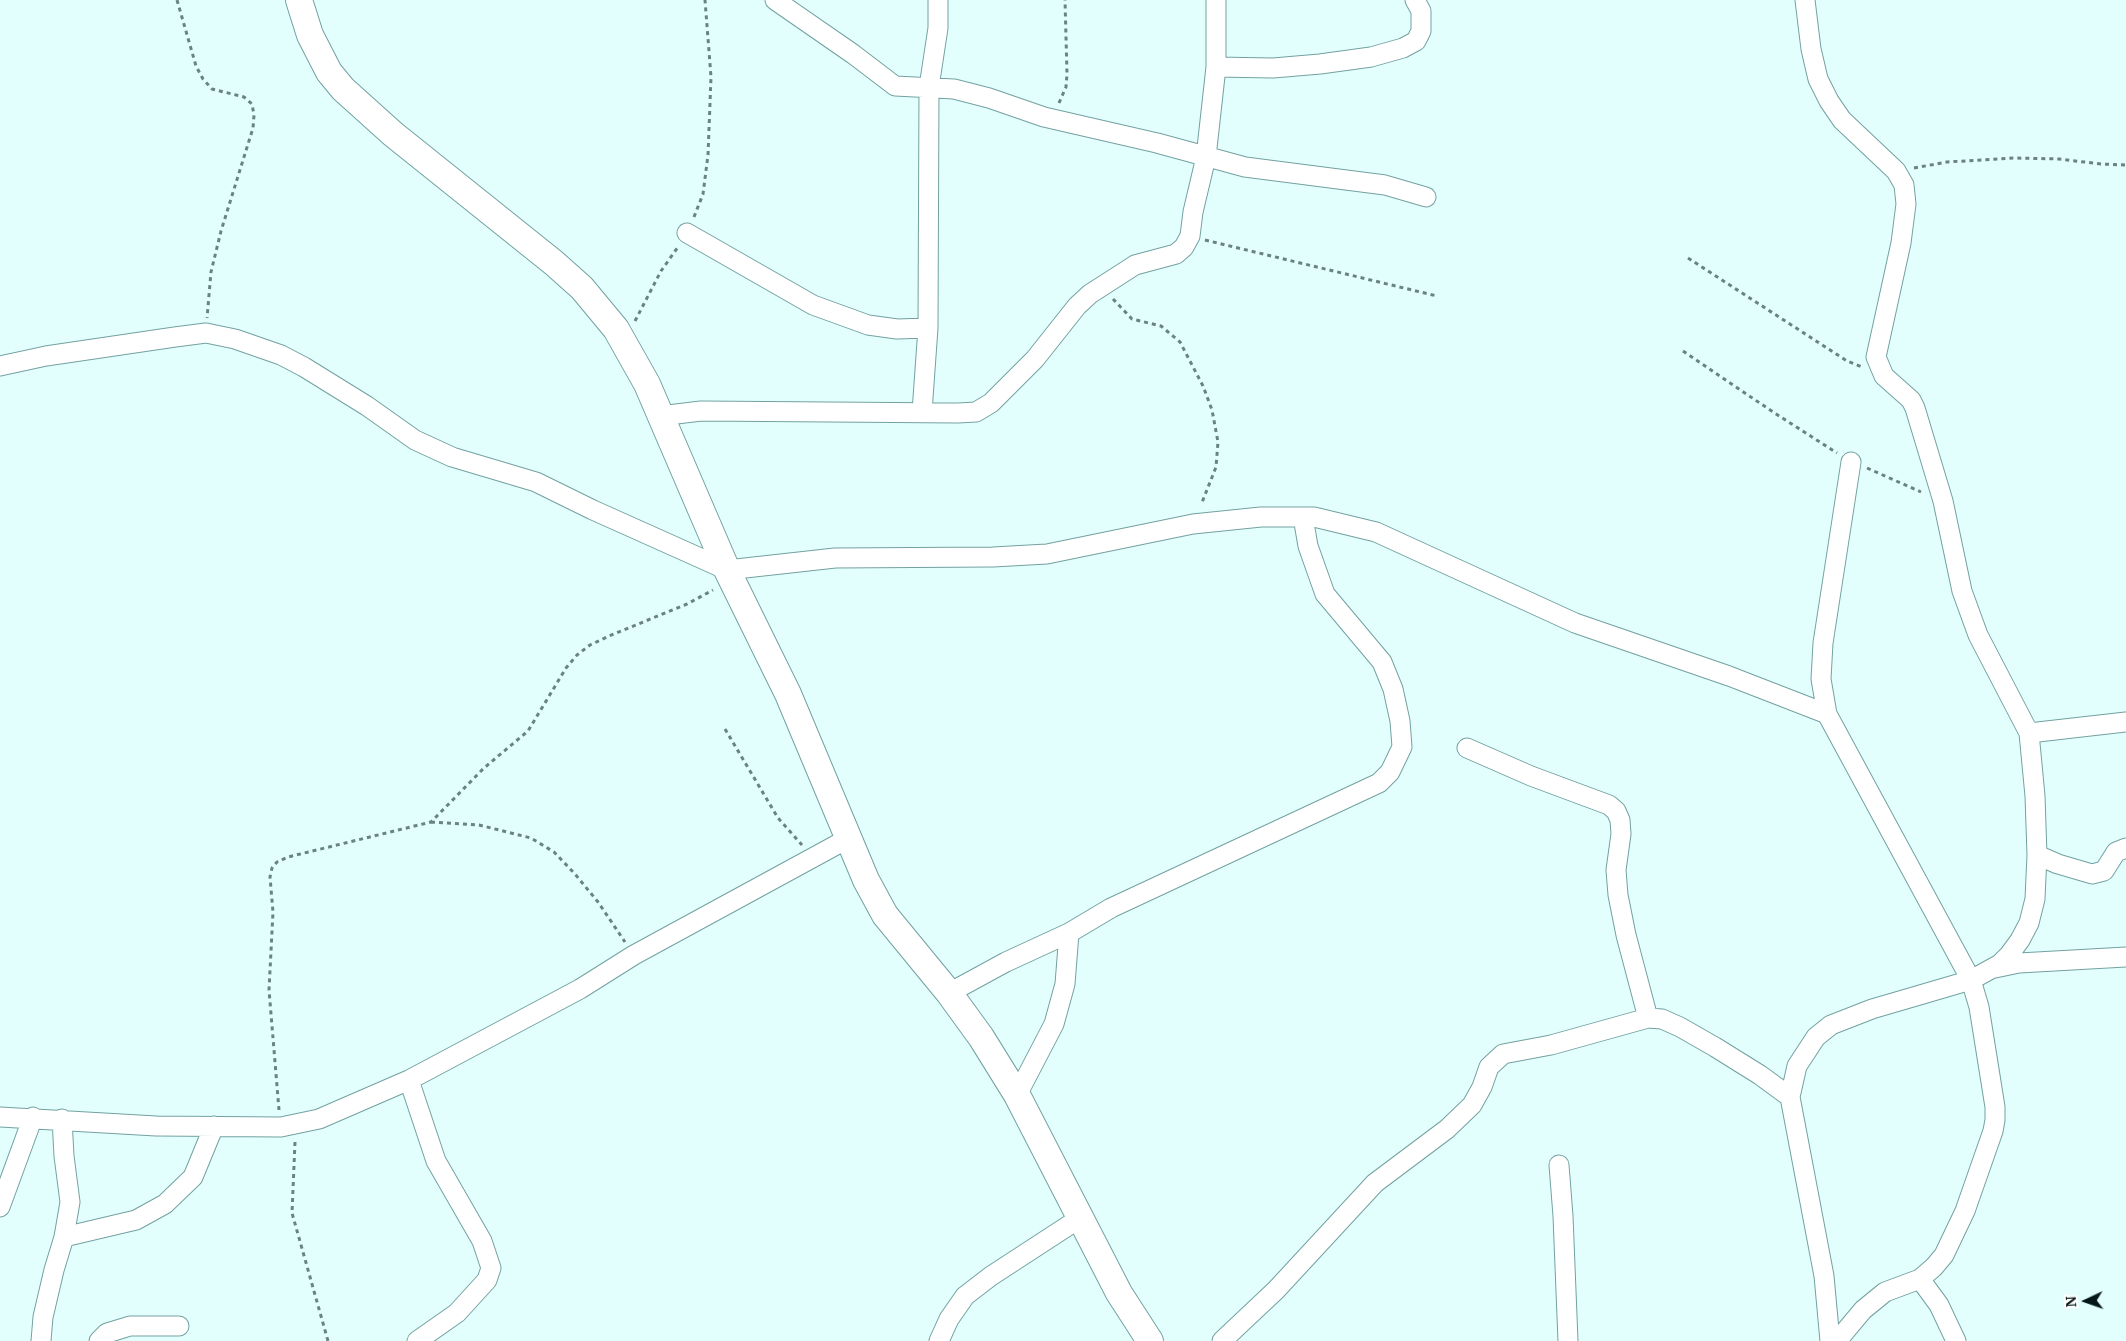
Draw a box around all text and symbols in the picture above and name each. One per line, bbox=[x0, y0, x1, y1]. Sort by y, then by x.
north arrow bbox=[2061, 1276, 2111, 1326]
text: N bbox=[2062, 1296, 2080, 1308]

